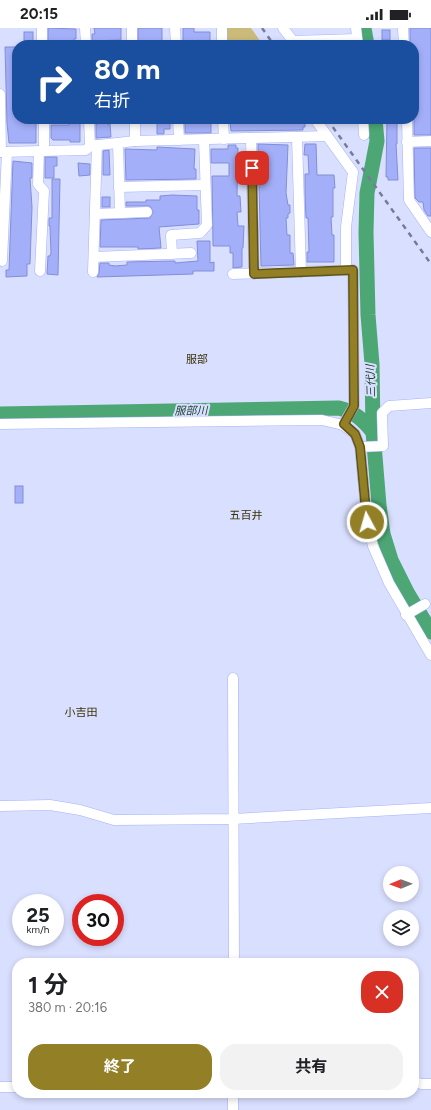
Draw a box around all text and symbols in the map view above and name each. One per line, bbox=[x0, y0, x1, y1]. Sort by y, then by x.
text: 20:15 bbox=[20, 5, 58, 23]
text: 80 m bbox=[94, 52, 160, 86]
icon: right bbox=[28, 56, 80, 108]
text: 右折 bbox=[94, 90, 130, 112]
pin bbox=[235, 151, 269, 185]
icon: arrive bbox=[241, 157, 263, 179]
district label: 服部 bbox=[186, 353, 208, 366]
water label: 三代川 bbox=[364, 363, 378, 398]
water label: 服部川 bbox=[174, 404, 209, 418]
position arrow bbox=[346, 501, 388, 543]
district label: 五百井 bbox=[230, 509, 263, 522]
district label: 小吉田 bbox=[65, 706, 98, 719]
north arrow bbox=[383, 866, 419, 902]
map controls bbox=[383, 866, 419, 946]
speed limit sign: 30 bbox=[72, 894, 124, 946]
text: 25 bbox=[26, 903, 50, 927]
button: layers bbox=[383, 910, 419, 946]
text: km/h bbox=[27, 923, 49, 936]
text: 1 分 bbox=[28, 970, 68, 999]
button: close bbox=[361, 971, 403, 1013]
text: 380 m · 20:16 bbox=[28, 1000, 107, 1015]
button: 終了 bbox=[28, 1044, 212, 1090]
button: 共有 bbox=[220, 1044, 403, 1090]

